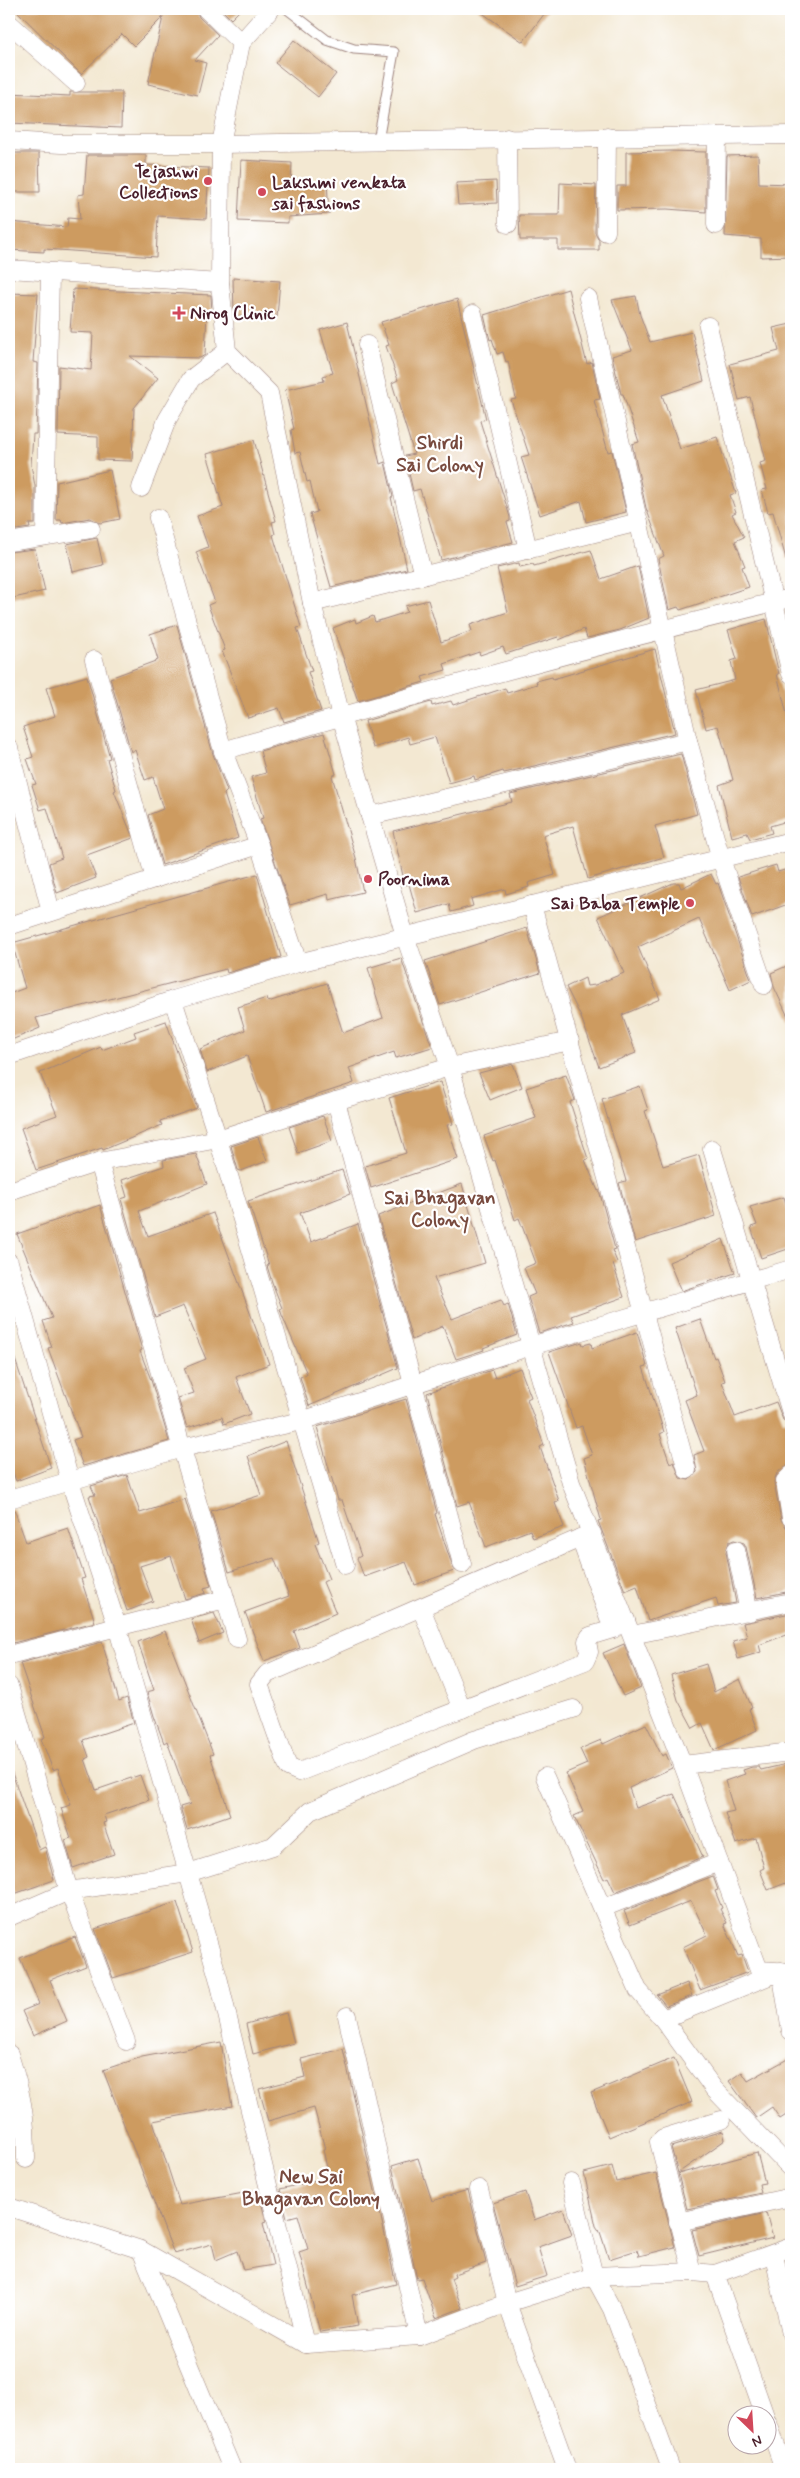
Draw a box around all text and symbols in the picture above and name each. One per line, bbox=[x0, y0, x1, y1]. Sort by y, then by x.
place label: Tejashwi Collections bbox=[119, 160, 198, 205]
place label: Lakshmi venkata sai fashions bbox=[271, 171, 407, 216]
marker: Tejashwi Collections bbox=[202, 175, 214, 187]
marker: Lakshmi venkata sai fashions bbox=[256, 186, 268, 198]
place label: Nirog Clinic bbox=[190, 302, 276, 326]
marker: Nirog Clinic bbox=[172, 306, 186, 320]
district label: Shirdi Sai Colony bbox=[396, 431, 484, 479]
place label: Poornima bbox=[378, 868, 450, 892]
marker: Poornima bbox=[362, 873, 374, 885]
place label: Sai Baba Temple bbox=[551, 892, 681, 916]
marker: Sai Baba Temple bbox=[684, 897, 696, 909]
district label: Sai Bhagavan Colony bbox=[384, 1186, 496, 1234]
district label: New Sai Bhagavan Colony bbox=[242, 2165, 380, 2215]
north arrow bbox=[728, 2406, 778, 2456]
text: N bbox=[749, 2431, 765, 2451]

